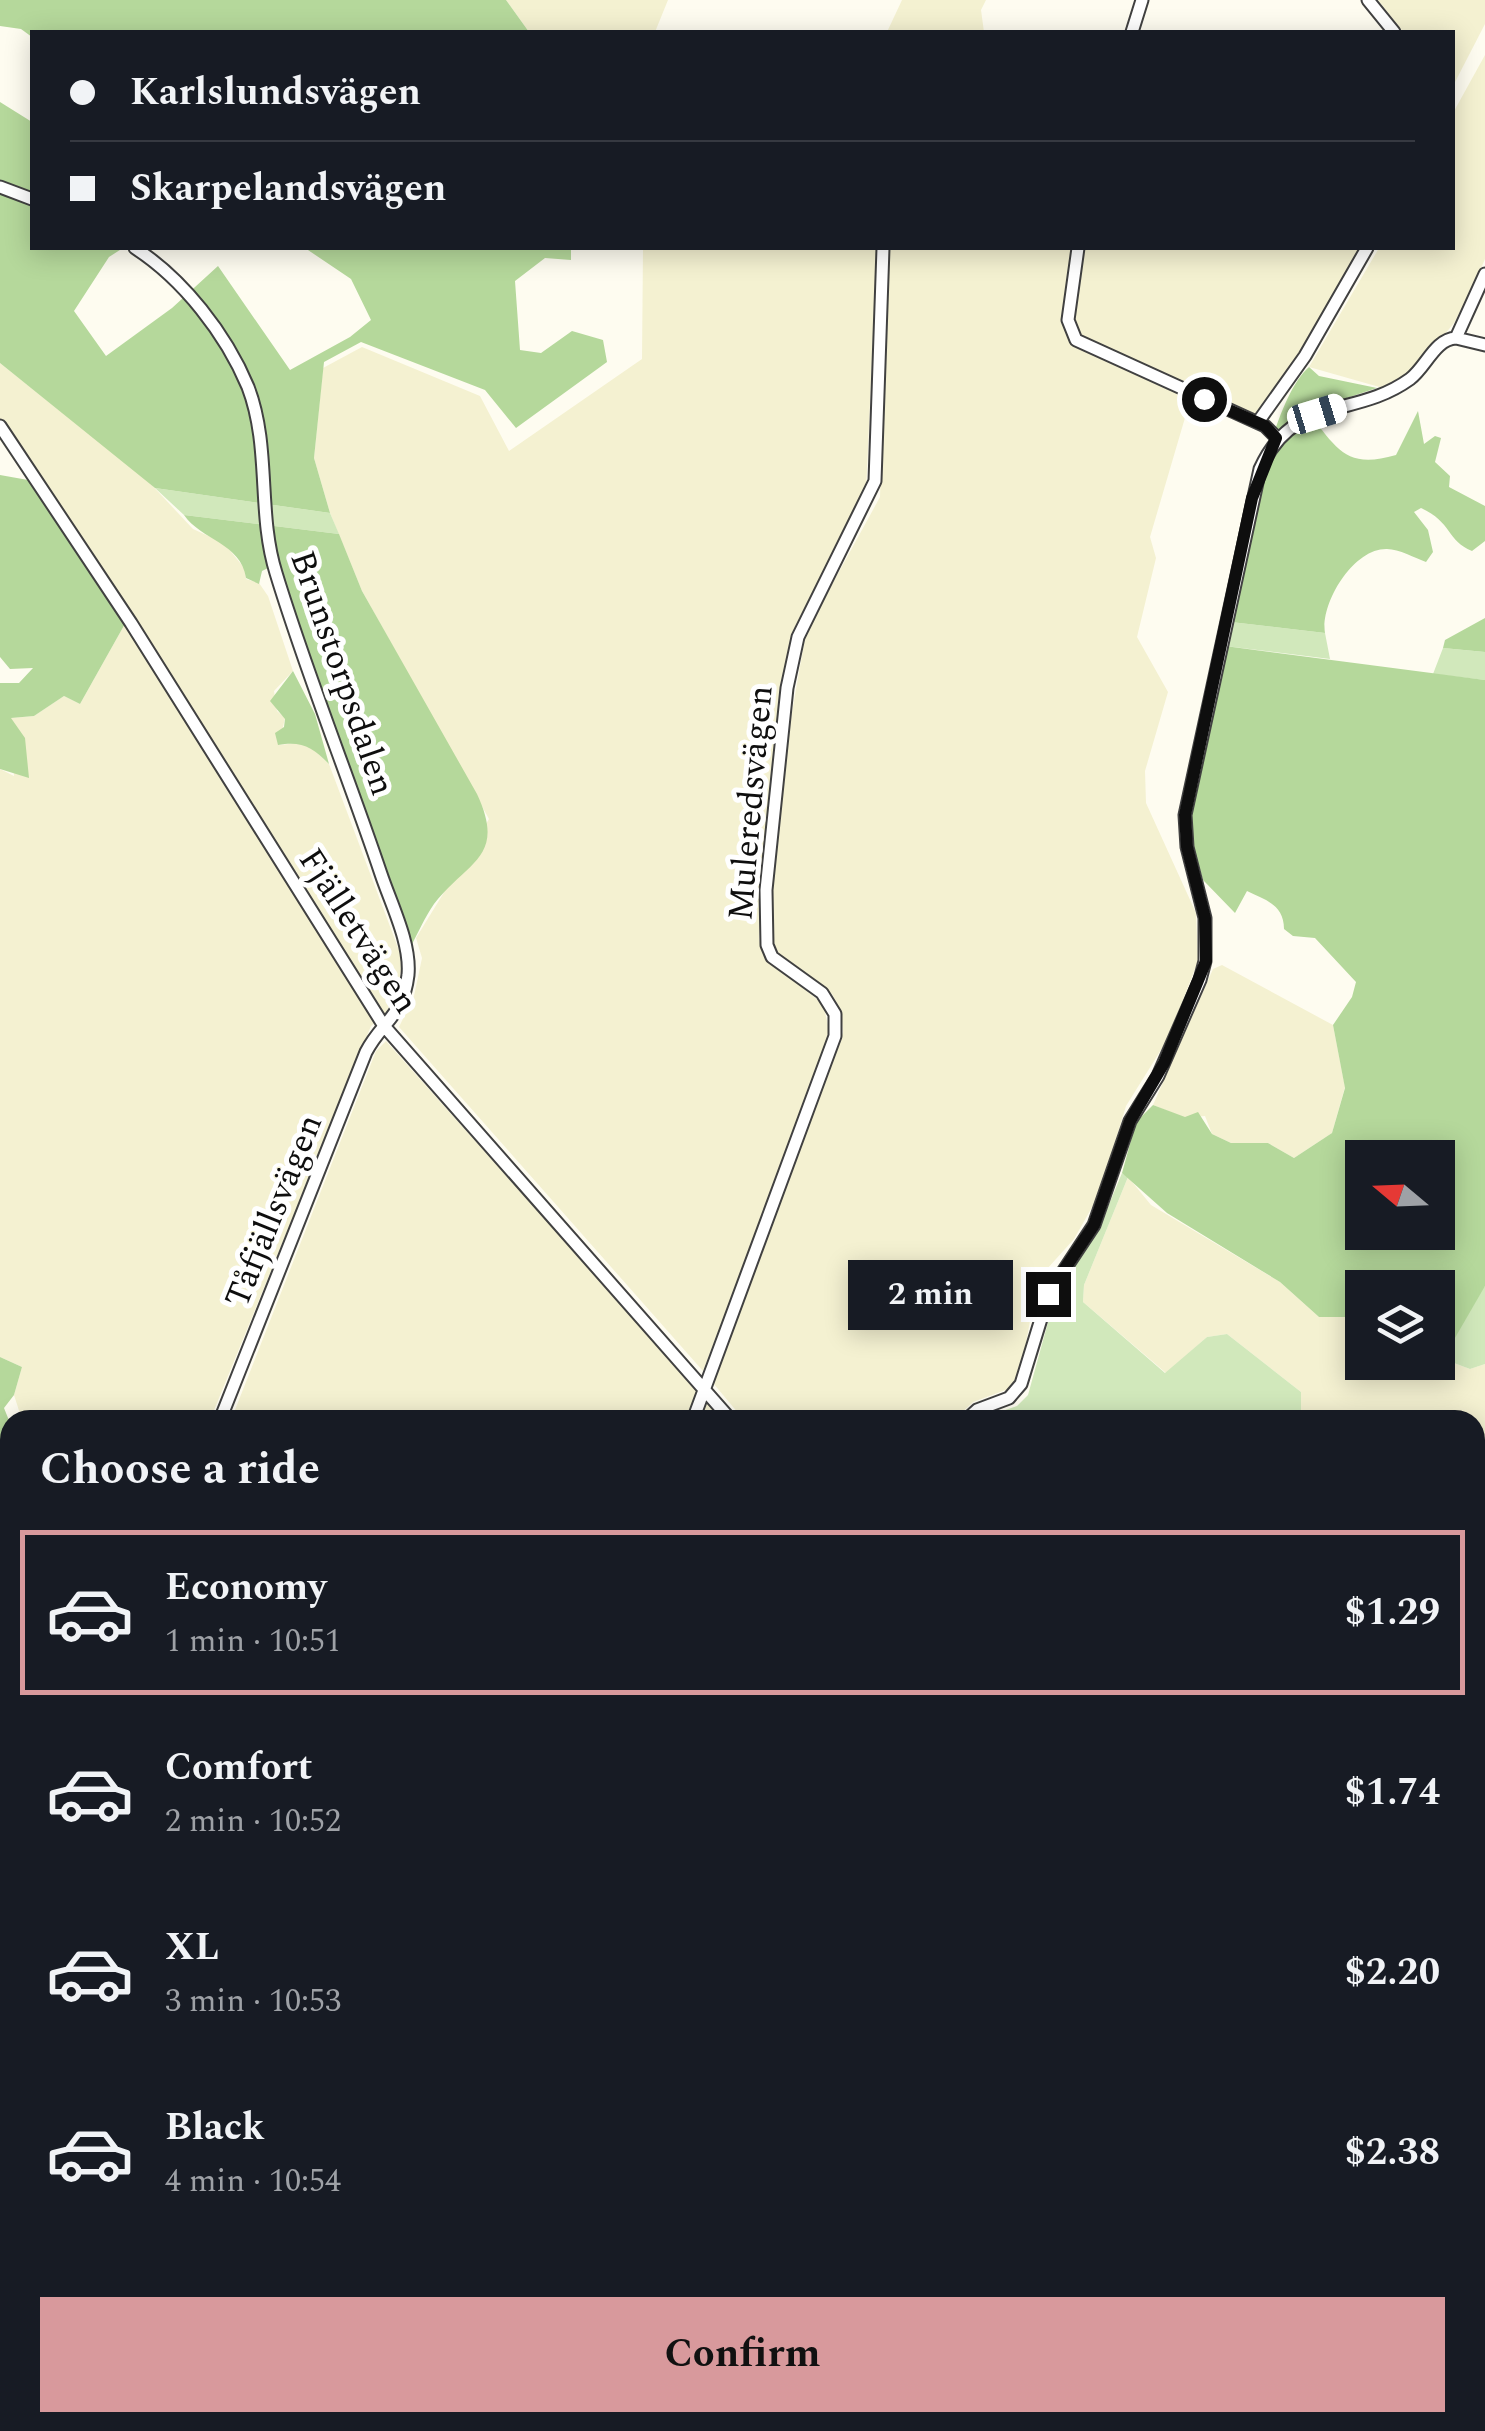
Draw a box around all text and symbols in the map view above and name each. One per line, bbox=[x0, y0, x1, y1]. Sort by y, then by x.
text: Karlslundsvägen bbox=[130, 64, 421, 122]
text: Skarpelandsvägen bbox=[130, 160, 446, 218]
route start bbox=[1182, 377, 1227, 422]
car bbox=[1284, 391, 1350, 437]
street label: Brunstorpsdalen bbox=[275, 543, 409, 803]
street label: Muleredsvägen bbox=[714, 683, 788, 923]
street label: Fjälletvägen bbox=[284, 838, 432, 1024]
street label: Tåfjällsvägen bbox=[211, 1106, 337, 1316]
north arrow bbox=[1345, 1140, 1455, 1250]
map controls bbox=[1345, 1140, 1455, 1380]
callout: 2 min bbox=[848, 1259, 1013, 1329]
text: 2 min bbox=[888, 1270, 973, 1319]
button: layers bbox=[1345, 1270, 1455, 1380]
route end bbox=[1026, 1272, 1071, 1317]
text: Choose a ride bbox=[40, 1435, 320, 1504]
text: Economy bbox=[165, 1559, 326, 1617]
icon: car bbox=[45, 1568, 135, 1658]
text: $1.29 bbox=[1345, 1584, 1440, 1642]
text: 1 min · 10:51 bbox=[165, 1617, 341, 1666]
text: Comfort bbox=[165, 1739, 312, 1797]
icon: car bbox=[45, 1748, 135, 1838]
text: $1.74 bbox=[1345, 1764, 1440, 1822]
text: 2 min · 10:52 bbox=[165, 1797, 341, 1846]
text: XL bbox=[165, 1919, 219, 1977]
icon: car bbox=[45, 1928, 135, 2018]
text: $2.20 bbox=[1345, 1944, 1440, 2002]
text: 3 min · 10:53 bbox=[165, 1977, 341, 2026]
text: Black bbox=[165, 2099, 265, 2157]
icon: car bbox=[45, 2108, 135, 2198]
text: $2.38 bbox=[1345, 2124, 1440, 2182]
text: 4 min · 10:54 bbox=[165, 2157, 341, 2206]
button: Confirm bbox=[40, 2297, 1445, 2412]

